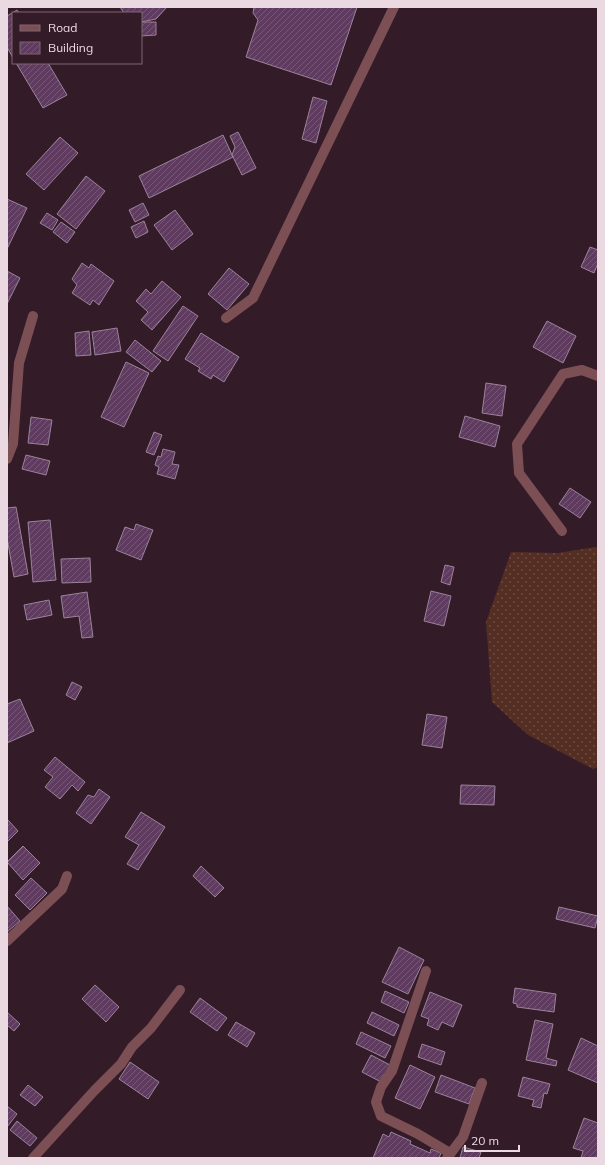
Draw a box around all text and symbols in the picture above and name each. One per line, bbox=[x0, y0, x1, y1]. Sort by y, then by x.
legend bbox=[12, 12, 142, 64]
text: Road bbox=[48, 20, 77, 35]
text: Building bbox=[48, 40, 93, 55]
scale bar bbox=[465, 1127, 519, 1153]
text: 20 m bbox=[471, 1133, 499, 1148]

